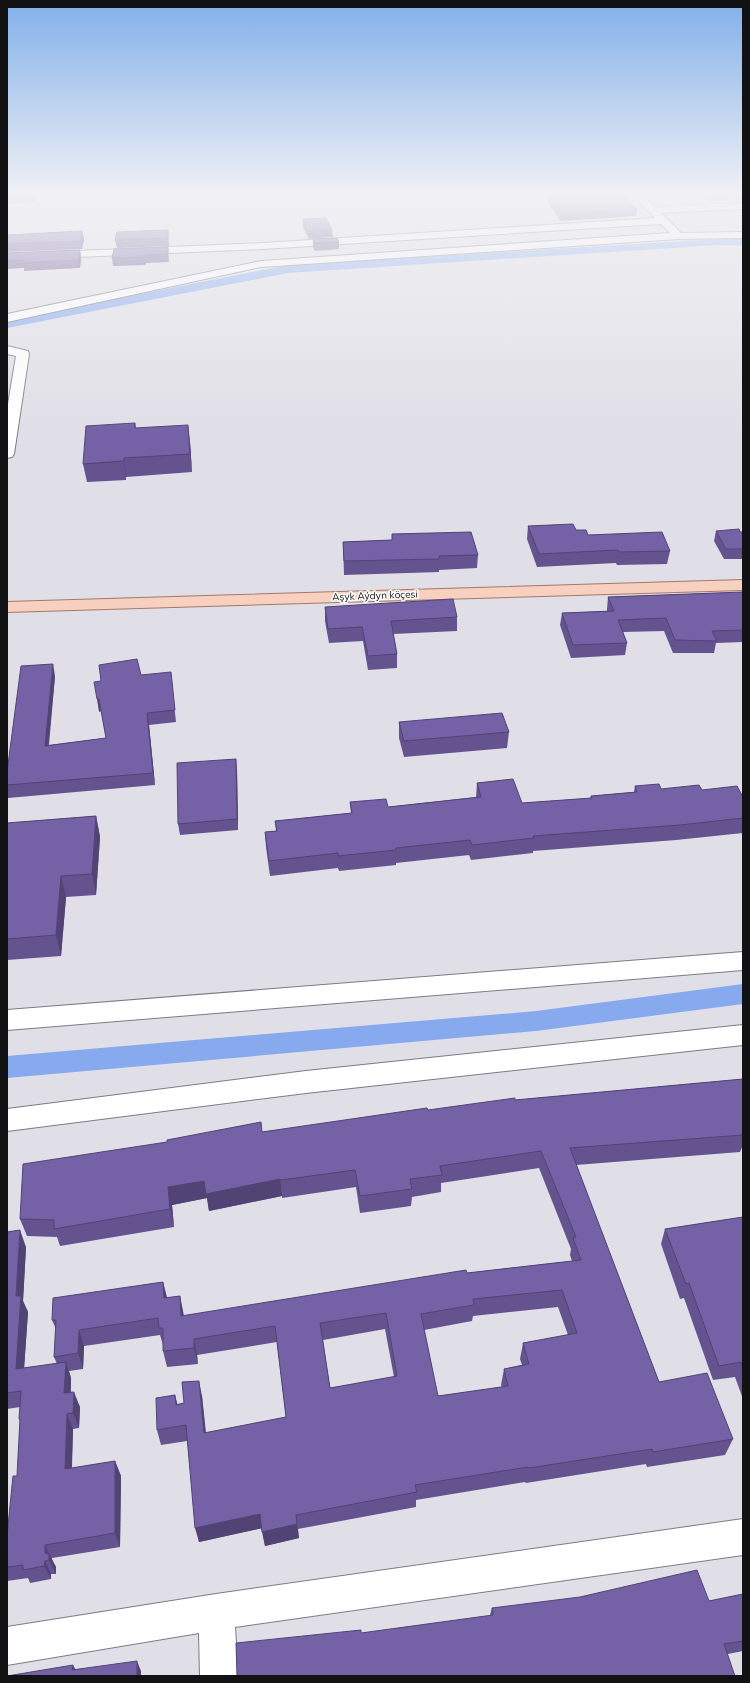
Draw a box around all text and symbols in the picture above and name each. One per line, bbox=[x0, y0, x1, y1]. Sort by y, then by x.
street label: Aşyk Aýdyn köçesi bbox=[332, 588, 418, 603]

